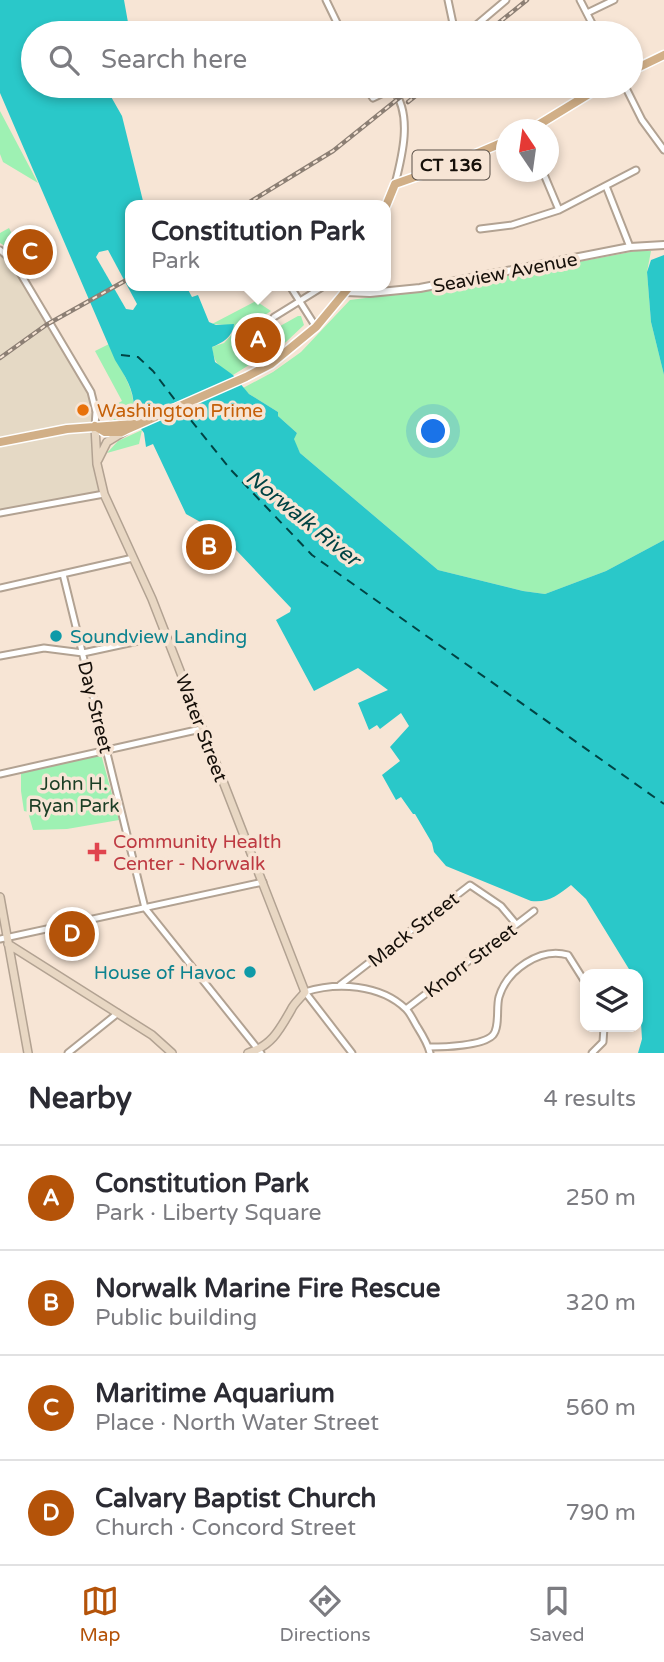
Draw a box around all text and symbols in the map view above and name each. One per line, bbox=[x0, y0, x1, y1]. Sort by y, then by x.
search box bbox=[21, 21, 643, 98]
icon: search bbox=[45, 41, 83, 79]
text: Search here bbox=[101, 44, 247, 75]
north arrow bbox=[496, 119, 559, 182]
road number: CT 136 bbox=[412, 150, 490, 180]
popup bbox=[125, 200, 391, 291]
text: Constitution Park bbox=[151, 216, 365, 247]
pin: C bbox=[7, 226, 53, 278]
text: Park bbox=[151, 247, 200, 275]
street label: Seaview Avenue bbox=[431, 248, 579, 298]
pin: A bbox=[235, 314, 281, 366]
place label: Washington Prime bbox=[97, 400, 263, 422]
marker: Washington Prime bbox=[75, 402, 91, 418]
your location bbox=[416, 414, 450, 448]
water label: Norwalk River bbox=[241, 465, 367, 574]
pin: B bbox=[186, 521, 232, 573]
place label: Soundview Landing bbox=[70, 626, 247, 648]
marker: Soundview Landing bbox=[48, 628, 64, 644]
street label: Day Street bbox=[73, 659, 117, 756]
street label: Water Street bbox=[170, 672, 232, 785]
park label: John H. Ryan Park bbox=[28, 773, 120, 817]
place label: Community Health Center - Norwalk bbox=[113, 831, 282, 875]
marker: Community Health Center - Norwalk bbox=[87, 842, 107, 862]
street label: Mack Street bbox=[364, 888, 463, 972]
pin: D bbox=[49, 908, 95, 960]
street label: Knorr Street bbox=[420, 919, 521, 1003]
place label: House of Havoc bbox=[94, 962, 236, 984]
marker: House of Havoc bbox=[242, 964, 258, 980]
map controls bbox=[580, 969, 643, 1032]
button: layers bbox=[580, 969, 643, 1032]
text: Nearby bbox=[28, 1080, 132, 1117]
text: 4 results bbox=[543, 1085, 636, 1113]
text: Constitution Park bbox=[95, 1168, 309, 1199]
text: A bbox=[42, 1184, 60, 1212]
text: 250 m bbox=[566, 1184, 636, 1212]
text: Park · Liberty Square bbox=[95, 1199, 321, 1227]
text: Norwalk Marine Fire Rescue bbox=[95, 1273, 440, 1304]
text: B bbox=[43, 1289, 59, 1317]
text: 320 m bbox=[566, 1289, 636, 1317]
text: Public building bbox=[95, 1304, 257, 1332]
text: Maritime Aquarium bbox=[95, 1378, 335, 1409]
text: C bbox=[43, 1394, 59, 1422]
text: 560 m bbox=[566, 1394, 636, 1422]
text: Place · North Water Street bbox=[95, 1409, 379, 1437]
text: Calvary Baptist Church bbox=[95, 1483, 376, 1514]
text: D bbox=[42, 1499, 60, 1527]
text: 790 m bbox=[566, 1499, 636, 1527]
text: Church · Concord Street bbox=[95, 1514, 356, 1542]
tab: Map bbox=[80, 1582, 121, 1646]
tab: Directions bbox=[280, 1582, 371, 1646]
tab: Saved bbox=[530, 1582, 584, 1646]

